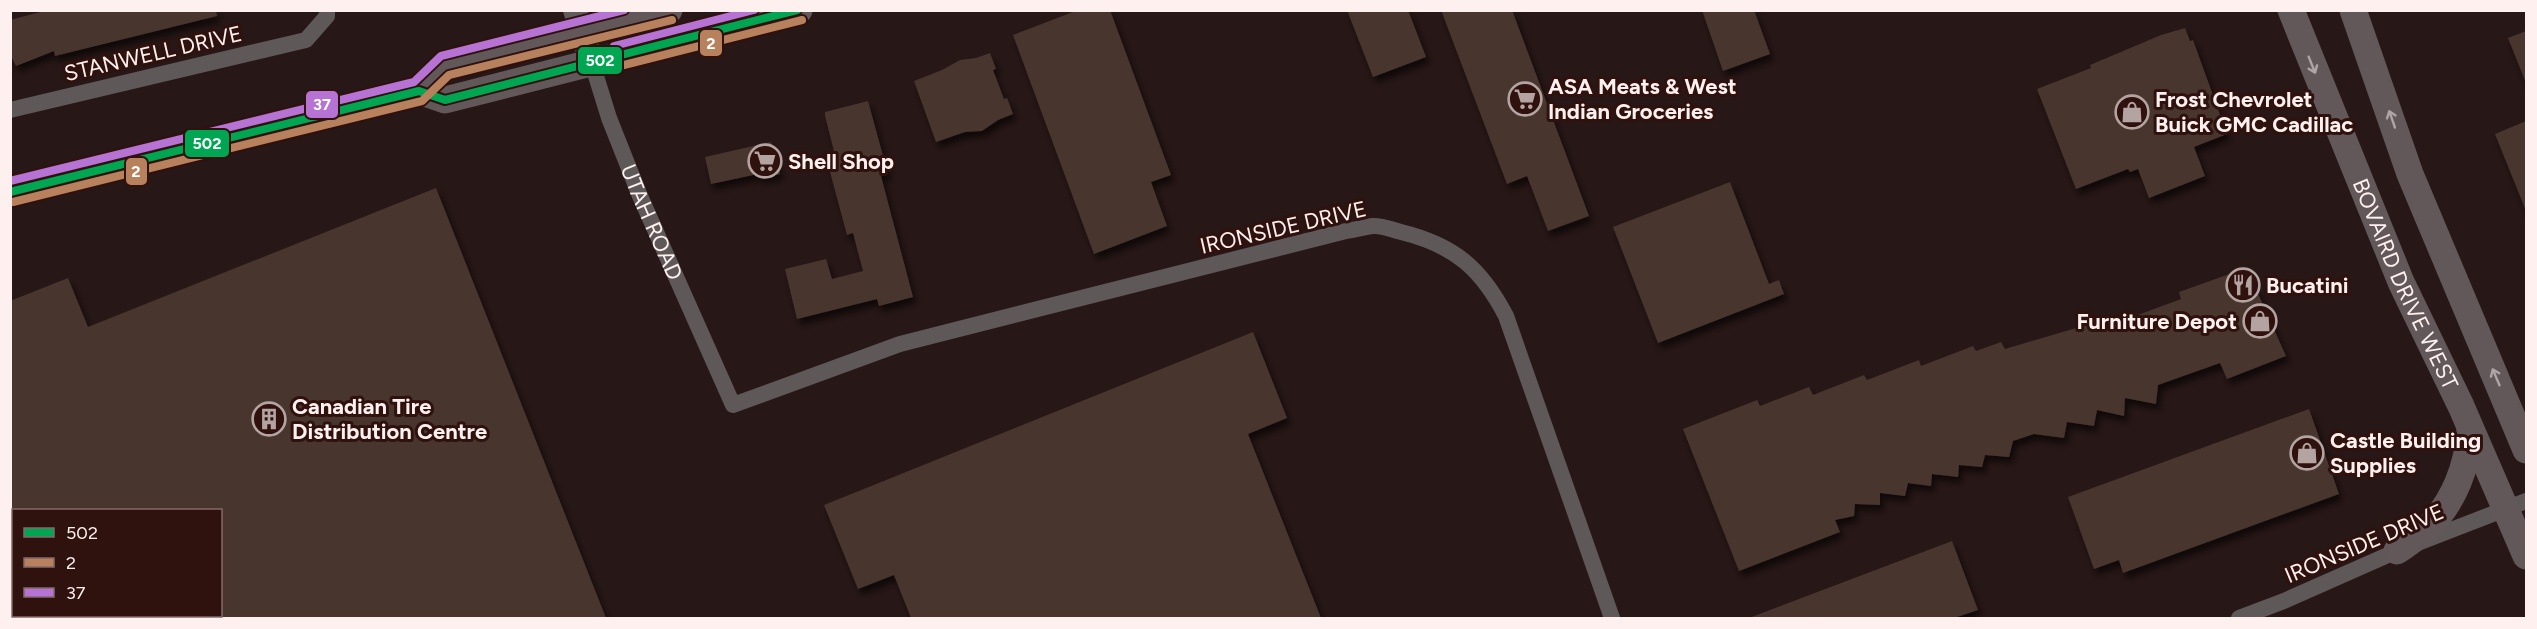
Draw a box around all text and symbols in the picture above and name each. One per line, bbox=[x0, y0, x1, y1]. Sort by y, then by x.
street label: STANWELL DRIVE bbox=[62, 20, 245, 87]
line badge: 2 bbox=[699, 29, 723, 57]
text: 2 bbox=[706, 34, 716, 53]
line badge: 502 bbox=[577, 46, 623, 75]
text: 502 bbox=[586, 51, 614, 70]
one-way arrow bbox=[2307, 55, 2318, 74]
place label: ASA Meats & West Indian Groceries bbox=[1548, 73, 1737, 125]
supermarket icon: ASA Meats & West Indian Groceries bbox=[1507, 81, 1543, 117]
place label: Frost Chevrolet Buick GMC Cadillac bbox=[2155, 86, 2353, 138]
line badge: 37 bbox=[305, 90, 339, 119]
shop icon: Frost Chevrolet Buick GMC Cadillac bbox=[2114, 94, 2150, 130]
text: 37 bbox=[313, 95, 331, 114]
one-way arrow bbox=[2385, 110, 2396, 129]
line badge: 502 bbox=[184, 129, 230, 158]
text: 502 bbox=[193, 134, 221, 153]
supermarket icon: Shell Shop bbox=[747, 143, 783, 179]
place label: Shell Shop bbox=[788, 148, 894, 175]
line badge: 2 bbox=[125, 157, 148, 186]
street label: UTAH ROAD bbox=[615, 160, 689, 284]
text: 2 bbox=[131, 162, 141, 181]
street label: BOVAIRD DRIVE WEST bbox=[2347, 175, 2464, 394]
street label: IRONSIDE DRIVE bbox=[1197, 195, 1369, 260]
restaurant icon: Bucatini bbox=[2225, 267, 2261, 303]
place label: Bucatini bbox=[2266, 272, 2349, 299]
shop icon: Furniture Depot bbox=[2242, 303, 2278, 339]
place label: Furniture Depot bbox=[2076, 308, 2237, 335]
one-way arrow bbox=[2490, 368, 2501, 386]
place label: Canadian Tire Distribution Centre bbox=[292, 393, 487, 445]
building icon: Canadian Tire Distribution Centre bbox=[251, 401, 287, 437]
place label: Castle Building Supplies bbox=[2330, 427, 2481, 479]
shop icon: Castle Building Supplies bbox=[2289, 435, 2325, 471]
street label: IRONSIDE DRIVE bbox=[2281, 498, 2448, 589]
legend bbox=[12, 509, 222, 617]
text: 502 bbox=[66, 522, 98, 544]
text: 2 bbox=[66, 552, 76, 574]
text: 37 bbox=[66, 582, 86, 604]

